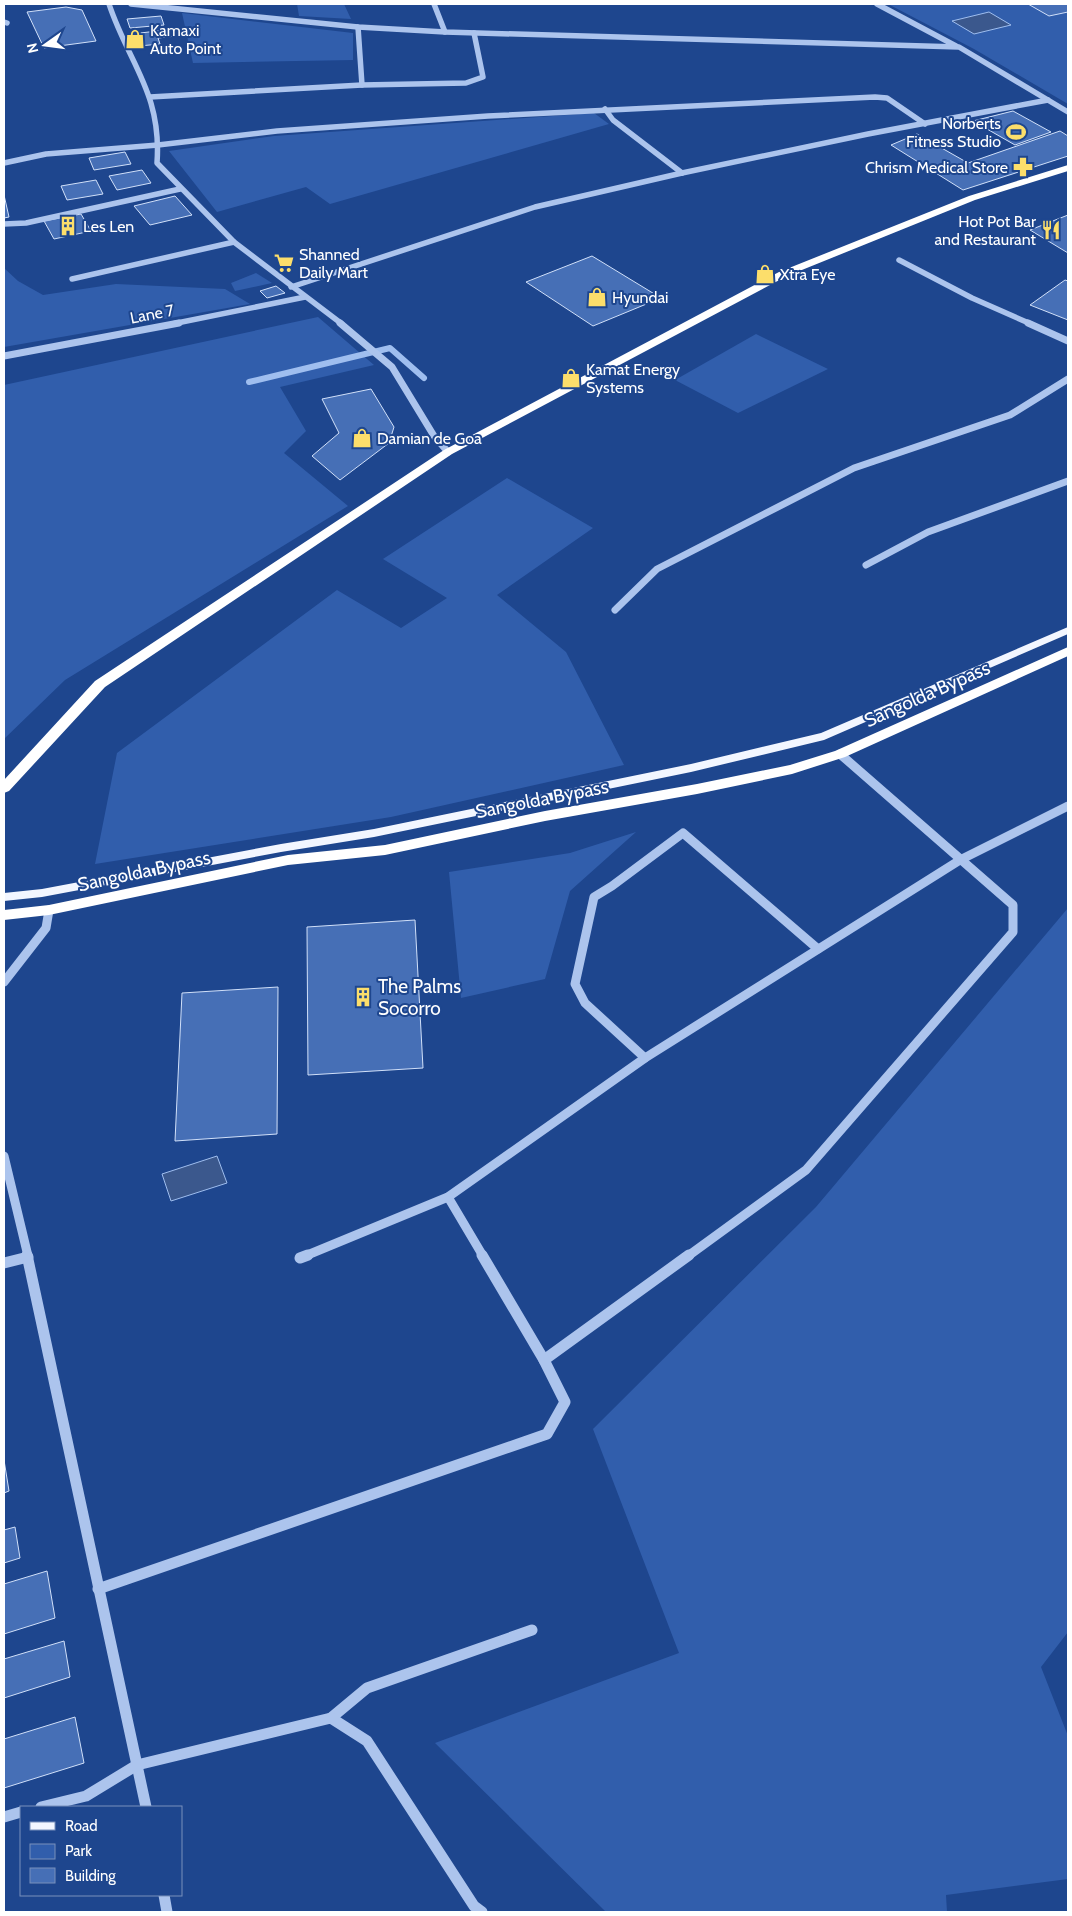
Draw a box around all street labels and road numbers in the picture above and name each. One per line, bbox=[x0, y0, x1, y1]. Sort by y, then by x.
street label: Lane 7 bbox=[128, 300, 176, 328]
street label: Sangolda Bypass bbox=[861, 656, 993, 732]
street label: Sangolda Bypass bbox=[474, 775, 611, 823]
street label: Sangolda Bypass bbox=[76, 846, 213, 896]

